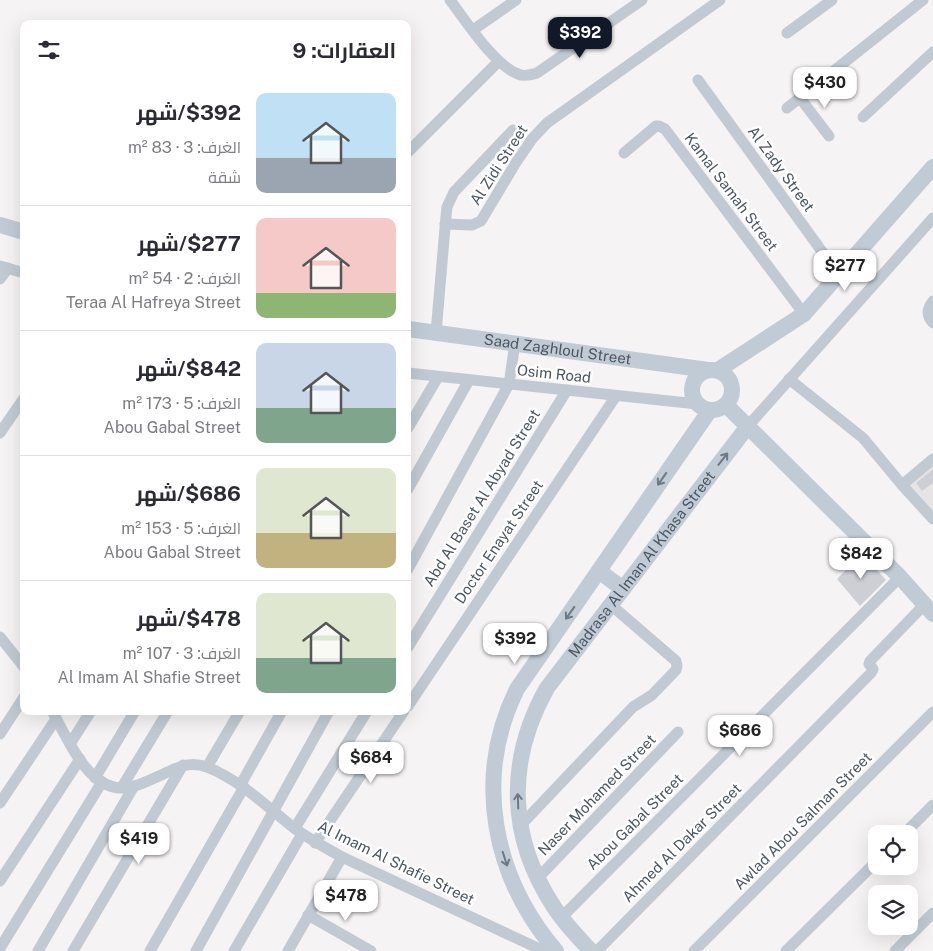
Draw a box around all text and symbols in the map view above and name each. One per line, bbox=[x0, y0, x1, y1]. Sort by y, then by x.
pin: $392 bbox=[550, 17, 610, 59]
text: $392 bbox=[559, 23, 601, 42]
icon: filters bbox=[35, 36, 63, 64]
text: العقارات: 9 bbox=[293, 38, 396, 63]
pin: $430 bbox=[795, 66, 855, 109]
text: $430 bbox=[804, 73, 846, 92]
text: $392/شهر bbox=[137, 100, 241, 125]
icon: home bbox=[296, 113, 356, 173]
street label: Al Zidi Street bbox=[466, 121, 531, 208]
street label: Al Zady Street bbox=[745, 123, 818, 215]
street label: Kamal Samah Street bbox=[681, 129, 781, 254]
text: الغرف: 3 · 83 m² bbox=[128, 138, 241, 157]
text: شقة bbox=[208, 168, 241, 187]
text: $277/شهر bbox=[138, 231, 241, 256]
icon: home bbox=[296, 238, 356, 298]
pin: $277 bbox=[815, 250, 875, 292]
text: $277 bbox=[824, 256, 866, 275]
text: الغرف: 2 · 54 m² bbox=[129, 269, 241, 288]
text: Teraa Al Hafreya Street bbox=[66, 293, 241, 312]
street label: Saad Zaghloul Street bbox=[483, 330, 633, 367]
text: $842/شهر bbox=[137, 356, 241, 381]
street label: Osim Road bbox=[516, 361, 592, 386]
icon: home bbox=[296, 363, 356, 423]
text: الغرف: 5 · 173 m² bbox=[122, 394, 241, 413]
street label: Abd Al Baset Al Abyad Street bbox=[420, 406, 543, 589]
text: Abou Gabal Street bbox=[104, 418, 241, 437]
one-way arrow bbox=[718, 452, 728, 466]
street label: Madrasa Al Iman Al Khasa Street bbox=[565, 467, 718, 660]
one-way arrow bbox=[657, 472, 667, 486]
street label: Doctor Enayat Street bbox=[451, 477, 546, 607]
text: $686/شهر bbox=[136, 481, 241, 506]
icon: home bbox=[296, 488, 356, 548]
text: الغرف: 5 · 153 m² bbox=[121, 519, 241, 538]
pin: $842 bbox=[831, 538, 891, 580]
text: Abou Gabal Street bbox=[104, 543, 241, 562]
text: $842 bbox=[840, 544, 882, 563]
one-way arrow bbox=[565, 605, 575, 619]
text: $478/شهر bbox=[137, 606, 241, 631]
icon: home bbox=[296, 613, 356, 673]
pin: $392 bbox=[485, 622, 545, 665]
text: $392 bbox=[494, 629, 536, 648]
text: الغرف: 3 · 107 m² bbox=[123, 644, 241, 663]
text: Al Imam Al Shafie Street bbox=[58, 668, 241, 687]
pin: $686 bbox=[710, 714, 770, 757]
text: $686 bbox=[719, 721, 761, 740]
street label: Naser Mohamed Street bbox=[534, 731, 659, 859]
pin: $684 bbox=[341, 742, 401, 784]
text: $684 bbox=[350, 748, 392, 767]
street label: Awlad Abou Salman Street bbox=[730, 748, 875, 893]
street label: Abou Gabal Street bbox=[583, 770, 686, 873]
street label: Ahmed Al Dakar Street bbox=[619, 780, 745, 905]
one-way arrow bbox=[513, 793, 522, 809]
street label: Al Imam Al Shafie Street bbox=[315, 817, 477, 908]
pin: $419 bbox=[109, 822, 169, 865]
map controls bbox=[868, 825, 918, 935]
button: locate bbox=[868, 825, 918, 875]
text: $419 bbox=[120, 829, 158, 848]
one-way arrow bbox=[500, 850, 510, 866]
pin: $478 bbox=[316, 880, 376, 922]
button: layers bbox=[868, 885, 918, 935]
text: $478 bbox=[325, 886, 367, 905]

